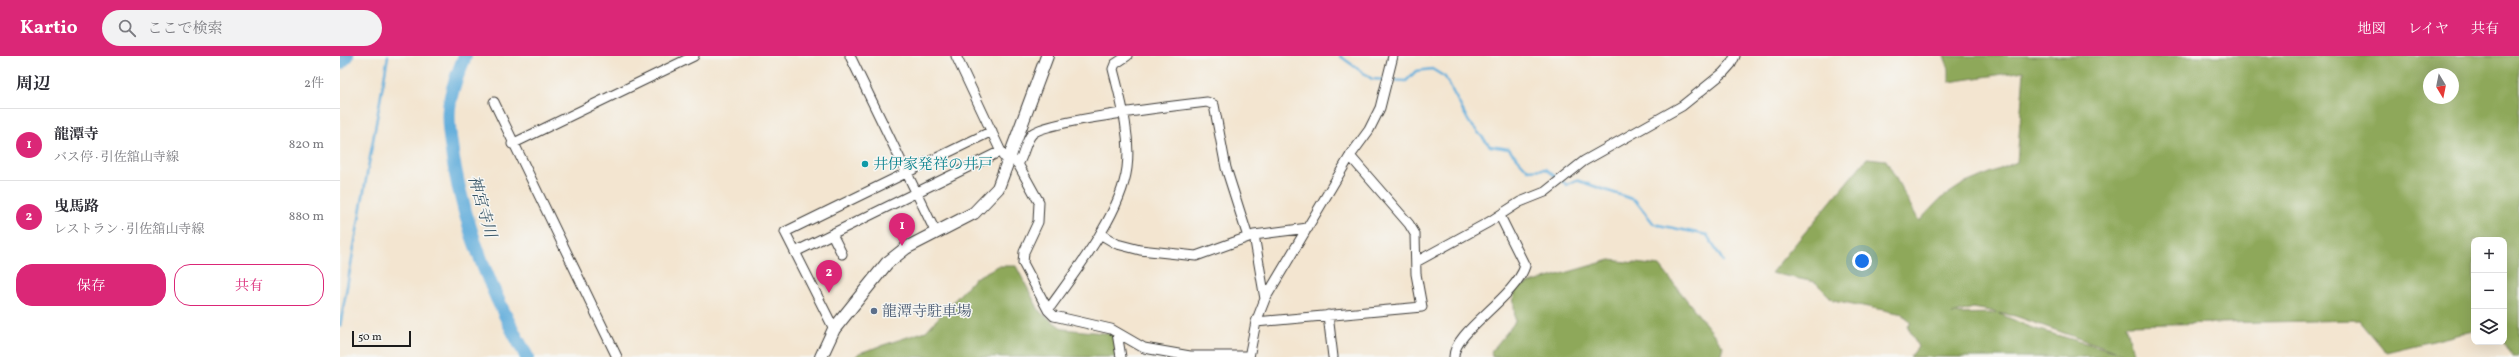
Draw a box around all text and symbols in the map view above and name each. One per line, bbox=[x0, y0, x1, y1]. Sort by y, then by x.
search box bbox=[102, 10, 382, 46]
text: Kartio bbox=[20, 15, 78, 41]
icon: search bbox=[116, 17, 138, 39]
text: ここで検索 bbox=[148, 19, 223, 40]
text: 地図 bbox=[2358, 20, 2386, 39]
text: レイヤ bbox=[2408, 20, 2449, 39]
text: 共有 bbox=[2471, 20, 2499, 39]
north arrow bbox=[2423, 68, 2459, 104]
text: 周辺 bbox=[16, 73, 50, 96]
text: 2件 bbox=[304, 75, 324, 93]
text: 龍潭寺 bbox=[54, 125, 99, 146]
text: 1 bbox=[26, 136, 32, 154]
text: 820 m bbox=[289, 136, 324, 154]
text: バス停 · 引佐舘山寺線 bbox=[54, 149, 179, 167]
place label: 井伊家発祥の井戸 bbox=[873, 155, 993, 176]
marker: 井伊家発祥の井戸 bbox=[860, 159, 870, 169]
water label: 神宮寺川 bbox=[462, 173, 501, 242]
text: 曳馬路 bbox=[54, 197, 99, 218]
text: 2 bbox=[26, 208, 32, 226]
text: 880 m bbox=[289, 208, 324, 226]
pin: 1 bbox=[889, 213, 915, 246]
text: レストラン · 引佐舘山寺線 bbox=[54, 221, 204, 239]
map controls bbox=[2471, 237, 2507, 345]
button: + bbox=[2471, 237, 2507, 273]
your location bbox=[1852, 251, 1872, 271]
pin: 2 bbox=[816, 260, 842, 293]
button: 保存 bbox=[16, 264, 166, 306]
button: 共有 bbox=[174, 264, 324, 306]
button: − bbox=[2471, 273, 2507, 309]
place label: 龍潭寺駐車場 bbox=[882, 302, 972, 323]
marker: 龍潭寺駐車場 bbox=[869, 306, 879, 316]
button: layers bbox=[2471, 309, 2507, 345]
scale bar bbox=[352, 329, 411, 348]
text: 50 m bbox=[358, 330, 382, 345]

